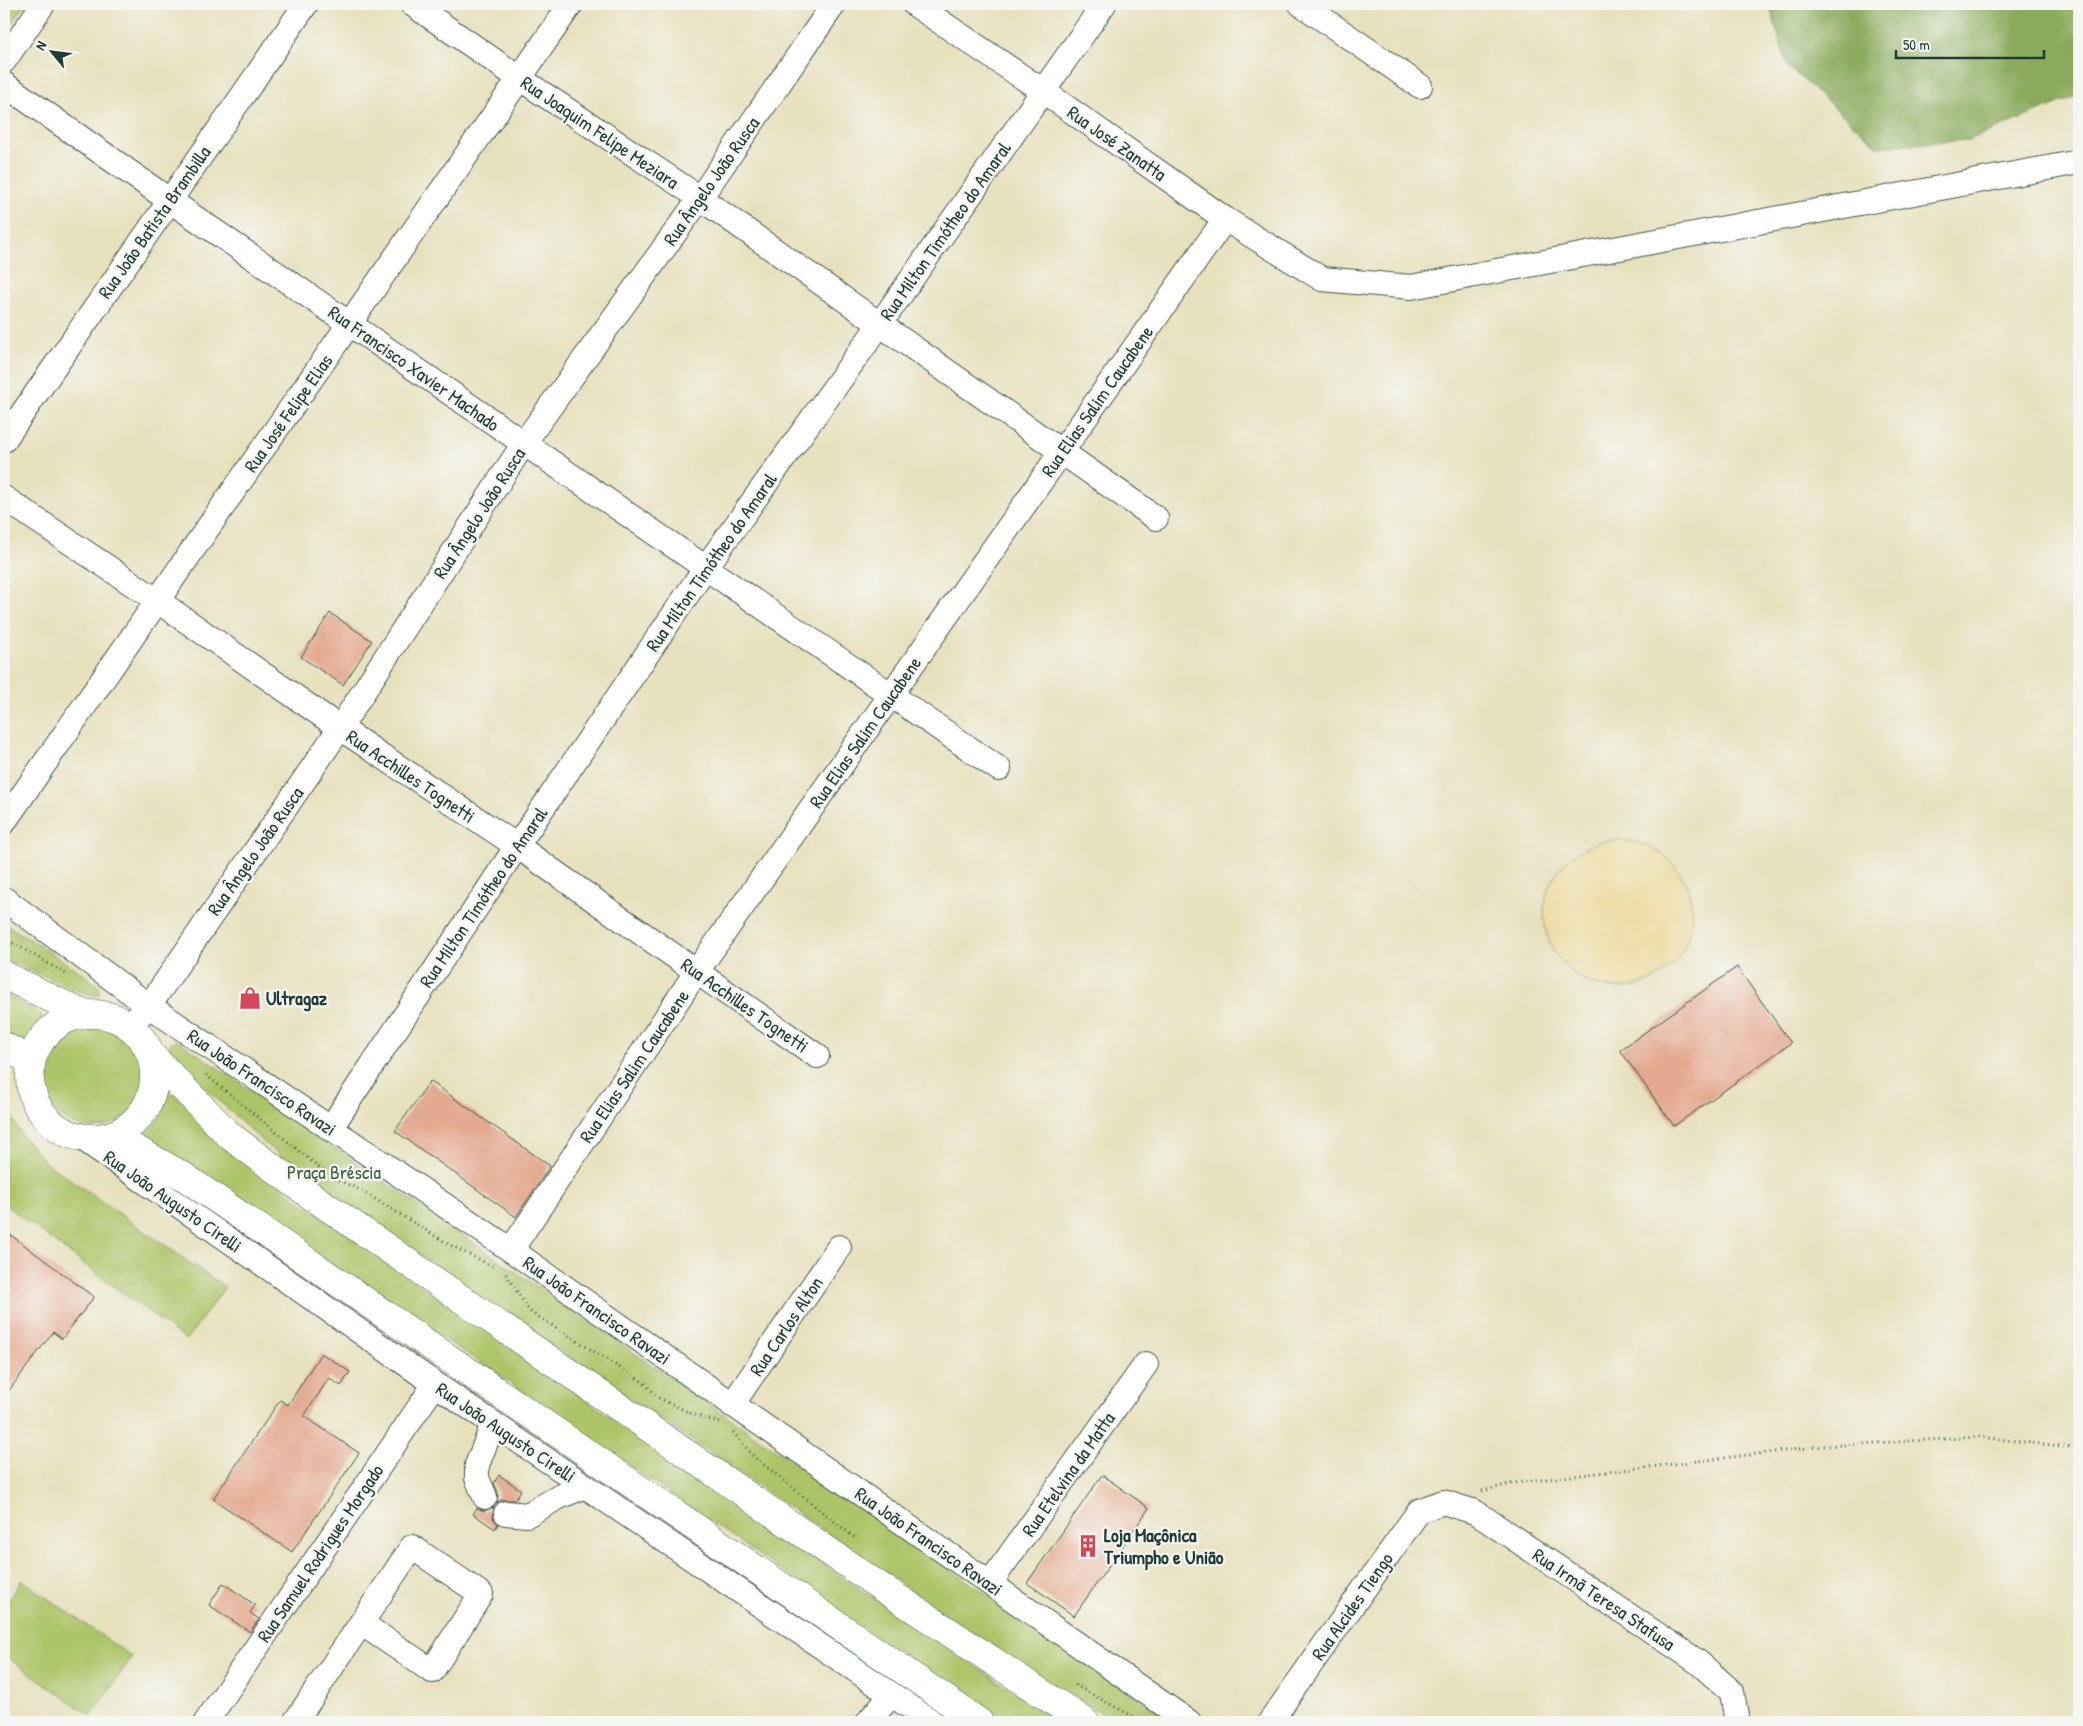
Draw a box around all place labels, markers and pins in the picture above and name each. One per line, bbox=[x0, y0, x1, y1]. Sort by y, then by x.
shop icon: Ultragaz bbox=[237, 985, 263, 1011]
place label: Ultragaz bbox=[266, 985, 328, 1012]
place label: Loja Maçônica Triumpho e União bbox=[1103, 1522, 1224, 1571]
building icon: Loja Maçônica Triumpho e União bbox=[1075, 1533, 1101, 1559]

